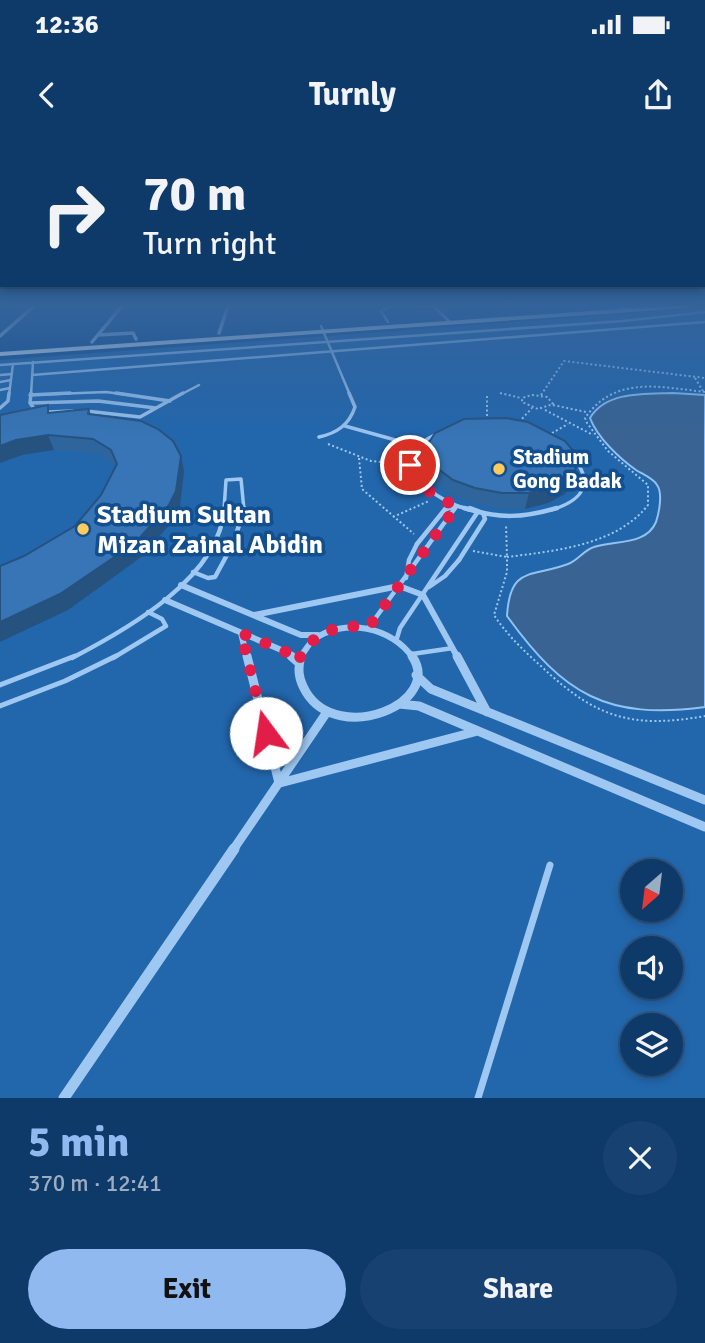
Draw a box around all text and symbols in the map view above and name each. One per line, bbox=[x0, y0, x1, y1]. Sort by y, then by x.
text: 12:36 bbox=[35, 9, 99, 41]
text: Turnly bbox=[309, 75, 396, 114]
icon: back bbox=[28, 76, 66, 114]
icon: share bbox=[639, 76, 677, 114]
text: 70 m bbox=[143, 164, 246, 224]
icon: right bbox=[28, 168, 119, 259]
text: Turn right bbox=[143, 224, 276, 263]
pin bbox=[380, 435, 440, 495]
place label: Stadium Gong Badak bbox=[513, 444, 622, 494]
icon: arrive bbox=[391, 446, 429, 484]
marker: Stadium Gong Badak bbox=[491, 461, 507, 477]
place label: Stadium Sultan Mizan Zainal Abidin bbox=[97, 499, 323, 561]
marker: Stadium Sultan Mizan Zainal Abidin bbox=[75, 521, 91, 537]
position arrow bbox=[229, 696, 303, 770]
north arrow bbox=[620, 859, 682, 922]
map controls bbox=[620, 859, 683, 1076]
button: sound bbox=[620, 936, 683, 999]
button: layers bbox=[620, 1013, 683, 1076]
text: 5 min bbox=[28, 1117, 129, 1168]
button: close bbox=[603, 1121, 677, 1195]
text: 370 m · 12:41 bbox=[28, 1169, 162, 1198]
button: Exit bbox=[28, 1249, 346, 1329]
button: Share bbox=[360, 1249, 677, 1329]

